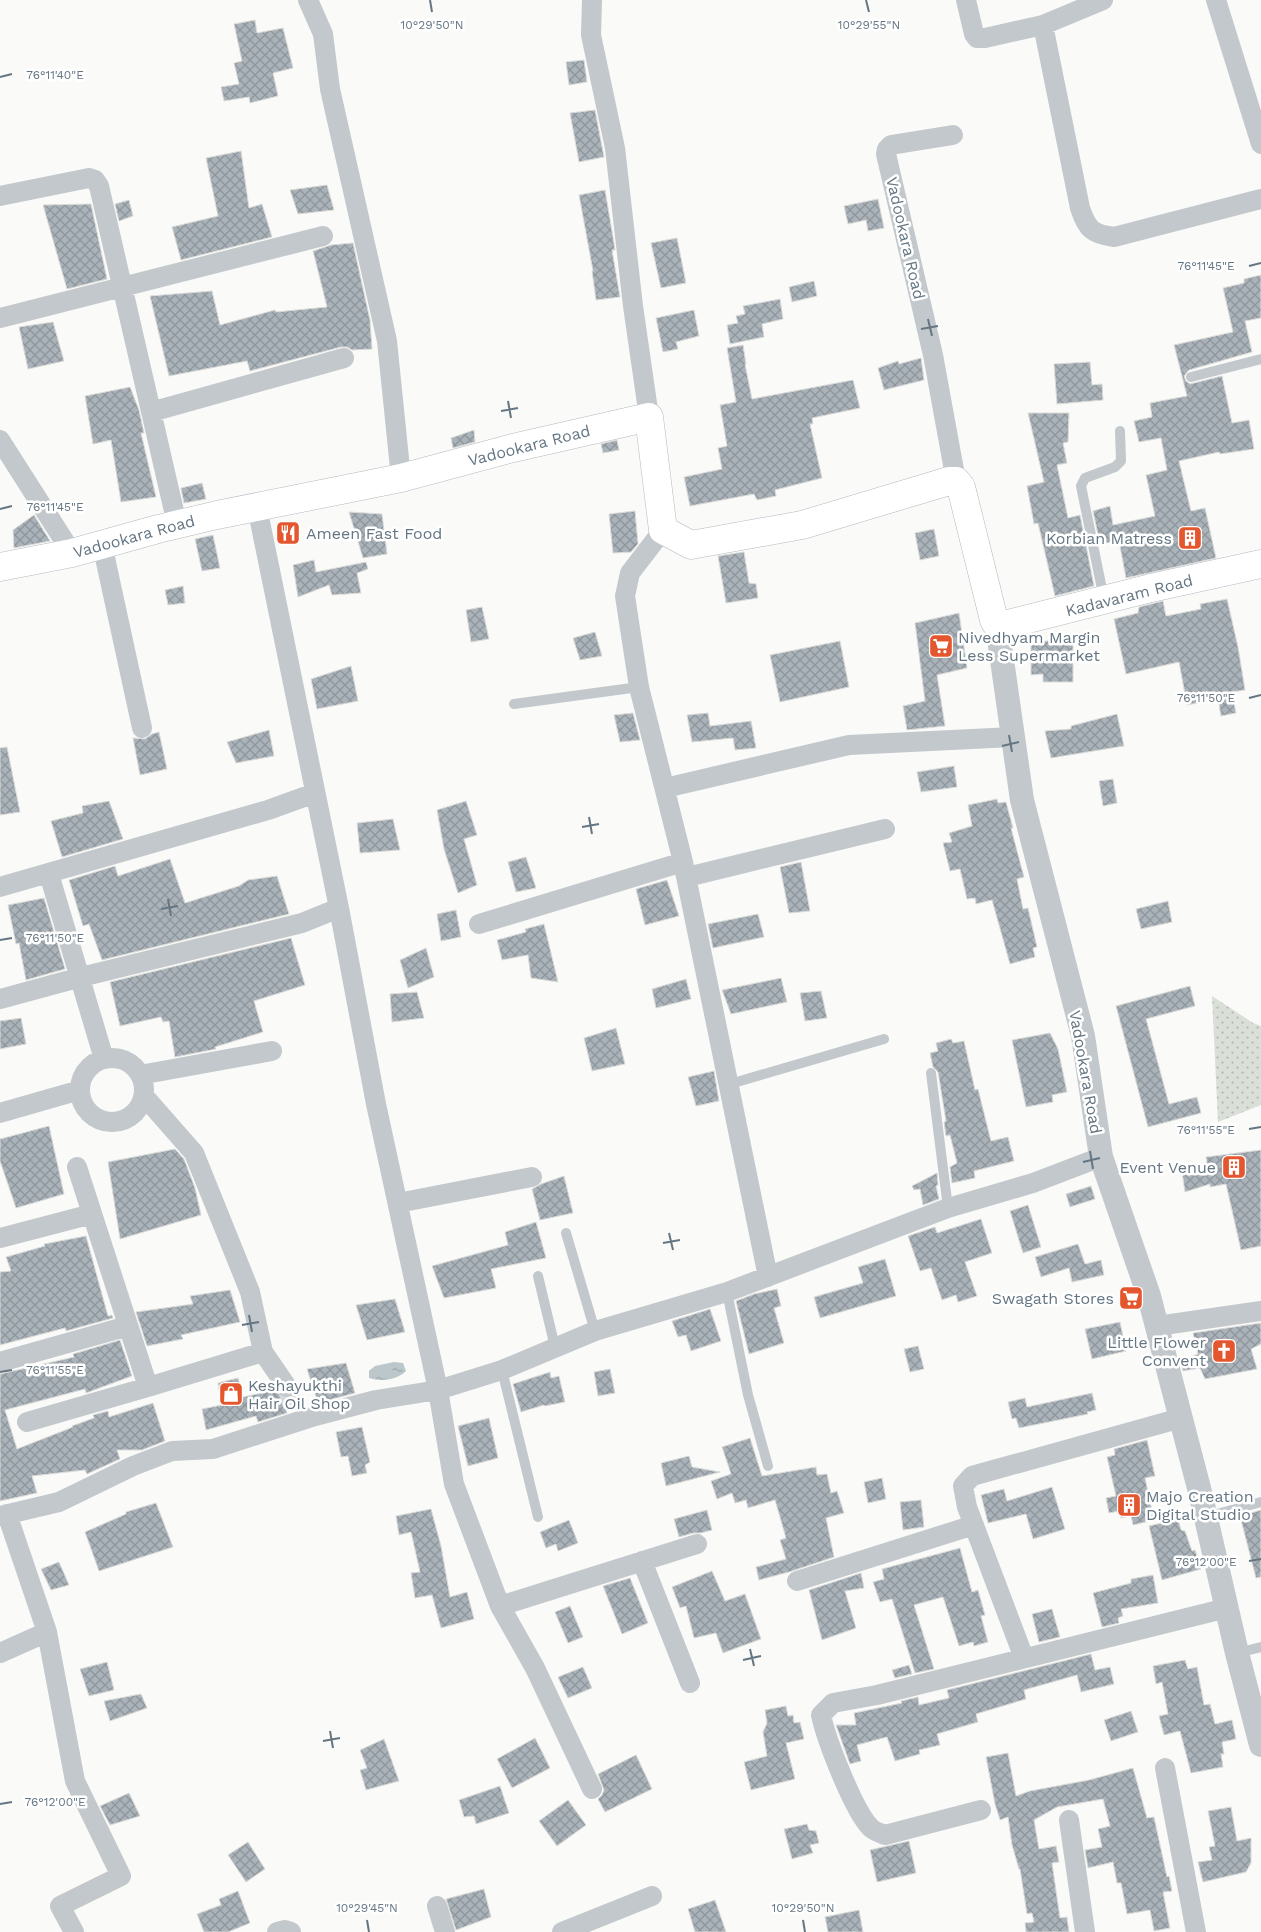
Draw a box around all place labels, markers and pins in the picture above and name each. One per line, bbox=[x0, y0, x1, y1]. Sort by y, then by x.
restaurant icon: Ameen Fast Food bbox=[275, 520, 301, 546]
place label: Ameen Fast Food bbox=[306, 524, 442, 543]
building icon: Korbian Matress bbox=[1177, 525, 1203, 551]
place label: Korbian Matress bbox=[1046, 529, 1172, 548]
place label: Nivedhyam Margin Less Supermarket bbox=[958, 628, 1101, 665]
supermarket icon: Nivedhyam Margin Less Supermarket bbox=[928, 633, 954, 659]
building icon: Event Venue bbox=[1221, 1154, 1247, 1180]
place label: Event Venue bbox=[1119, 1158, 1216, 1177]
supermarket icon: Swagath Stores bbox=[1118, 1285, 1144, 1311]
place label: Swagath Stores bbox=[992, 1289, 1114, 1308]
place label: Little Flower Convent bbox=[1107, 1333, 1206, 1370]
church icon: Little Flower Convent bbox=[1211, 1338, 1237, 1364]
place label: Keshayukthi Hair Oil Shop bbox=[248, 1376, 350, 1413]
shop icon: Keshayukthi Hair Oil Shop bbox=[218, 1381, 244, 1407]
place label: Majo Creation Digital Studio bbox=[1146, 1487, 1254, 1524]
building icon: Majo Creation Digital Studio bbox=[1116, 1492, 1142, 1518]

